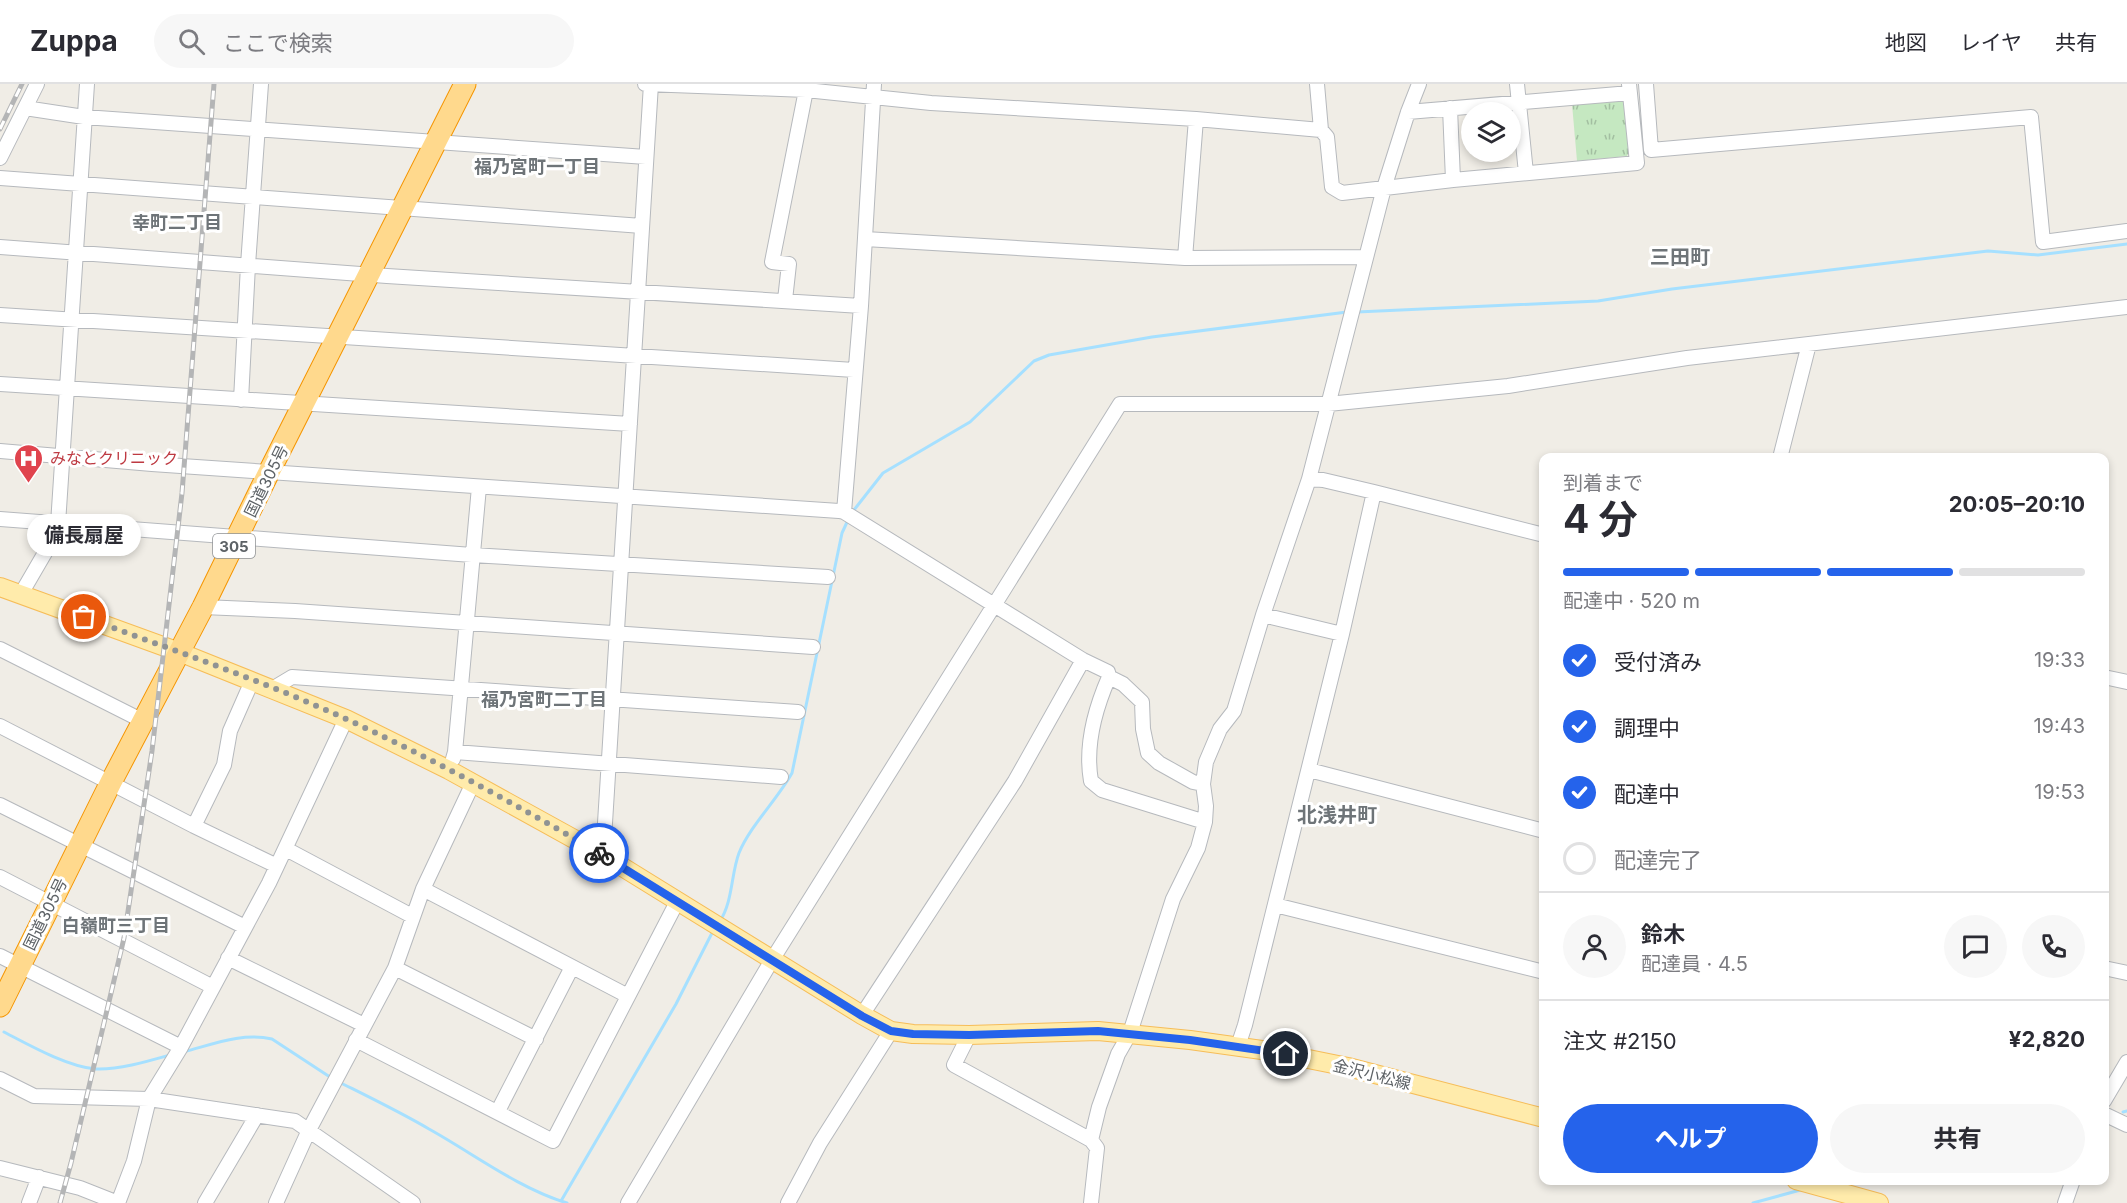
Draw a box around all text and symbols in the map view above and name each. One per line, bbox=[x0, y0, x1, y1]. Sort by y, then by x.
search box bbox=[154, 14, 574, 68]
text: Zuppa bbox=[30, 24, 118, 58]
icon: search bbox=[175, 25, 208, 58]
text: ここで検索 bbox=[223, 30, 333, 56]
text: 地図 bbox=[1885, 30, 1927, 55]
text: レイヤ bbox=[1960, 30, 2022, 55]
text: 共有 bbox=[2055, 30, 2097, 55]
map controls bbox=[1461, 102, 1521, 162]
button: layers bbox=[1461, 102, 1521, 162]
district label: 福乃宮町一丁目 bbox=[474, 156, 600, 177]
district label: 幸町二丁目 bbox=[132, 212, 222, 233]
district label: 三田町 bbox=[1650, 245, 1710, 269]
hospital icon: みなとクリニック bbox=[13, 442, 45, 484]
street label: 国道305号 bbox=[240, 442, 292, 520]
place label: みなとクリニック bbox=[50, 448, 178, 468]
text: 到着まで bbox=[1563, 471, 1643, 495]
text: 20:05–20:10 bbox=[1949, 491, 2085, 517]
text: 4 分 bbox=[1563, 495, 1638, 542]
callout: 備長扇屋 bbox=[27, 515, 141, 557]
text: 備長扇屋 bbox=[44, 523, 124, 547]
road number: 305 bbox=[213, 534, 255, 558]
text: 配達中 · 520 m bbox=[1563, 589, 1700, 613]
pin bbox=[58, 591, 109, 642]
icon: bag bbox=[67, 600, 100, 633]
icon: check bbox=[1563, 644, 1596, 677]
text: 19:33 bbox=[2034, 648, 2085, 672]
text: 受付済み bbox=[1614, 649, 1702, 675]
district label: 福乃宮町二丁目 bbox=[481, 689, 607, 710]
icon: check bbox=[1563, 710, 1596, 743]
text: 19:43 bbox=[2033, 714, 2085, 738]
text: 調理中 bbox=[1614, 715, 1680, 741]
icon: check bbox=[1563, 776, 1596, 809]
text: 19:53 bbox=[2034, 780, 2085, 804]
text: 配達中 bbox=[1614, 781, 1680, 807]
district label: 北浅井町 bbox=[1297, 803, 1377, 827]
courier bbox=[569, 823, 629, 883]
icon: bike bbox=[583, 837, 616, 870]
text: 配達完了 bbox=[1614, 847, 1702, 873]
street label: 国道305号 bbox=[19, 875, 71, 953]
district label: 白嶺町三丁目 bbox=[62, 915, 170, 936]
button: person bbox=[1563, 915, 1626, 978]
button: chat bbox=[1944, 915, 2007, 978]
button: phone bbox=[2022, 915, 2085, 978]
text: 鈴木 bbox=[1641, 921, 1685, 947]
text: 配達員 · 4.5 bbox=[1641, 952, 1748, 976]
text: ¥2,820 bbox=[2009, 1026, 2085, 1052]
pin bbox=[1260, 1028, 1311, 1079]
text: 注文 #2150 bbox=[1563, 1028, 1677, 1054]
icon: home bbox=[1269, 1037, 1302, 1070]
street label: 金沢小松線 bbox=[1331, 1055, 1413, 1093]
button: ヘルプ bbox=[1563, 1104, 1818, 1173]
button: 共有 bbox=[1830, 1104, 2085, 1173]

